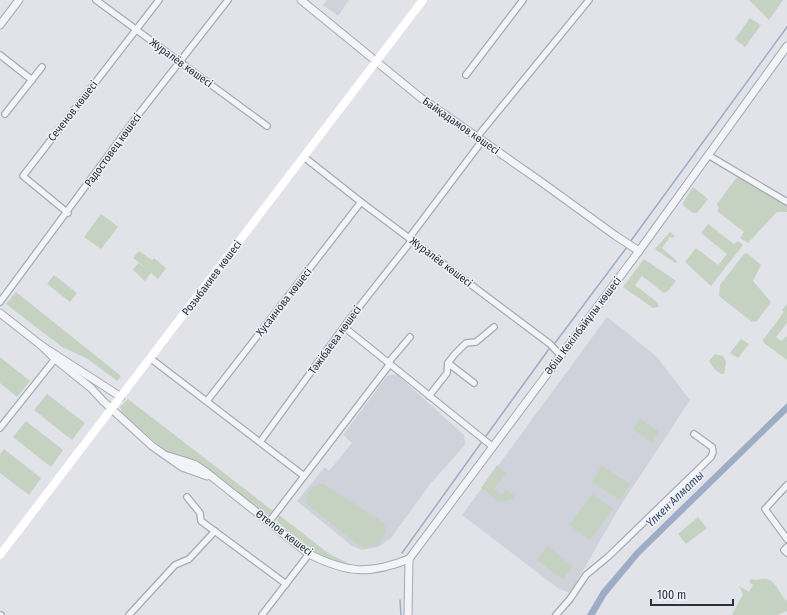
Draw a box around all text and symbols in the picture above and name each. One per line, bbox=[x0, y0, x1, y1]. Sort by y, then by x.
street label: Журалёв көшесі bbox=[147, 36, 215, 90]
street label: Сеченов көшесі bbox=[45, 78, 101, 144]
street label: Байқадамов көшесі bbox=[420, 95, 502, 158]
street label: Радостовец көшесі bbox=[82, 111, 144, 189]
street label: Журалёв көшесі bbox=[407, 234, 475, 290]
street label: Розыбакиев көшесі bbox=[180, 238, 245, 318]
street label: Хусаинова көшесі bbox=[253, 265, 315, 339]
street label: Әбіш Кекілбайұлы көшесі bbox=[542, 274, 624, 377]
street label: Тәжібаева көшесі bbox=[306, 303, 364, 377]
water label: Үлкен Алматы bbox=[643, 468, 707, 530]
street label: Өтепов көшесі bbox=[253, 507, 315, 559]
scale bar bbox=[651, 581, 733, 607]
text: 100 m bbox=[657, 588, 686, 602]

